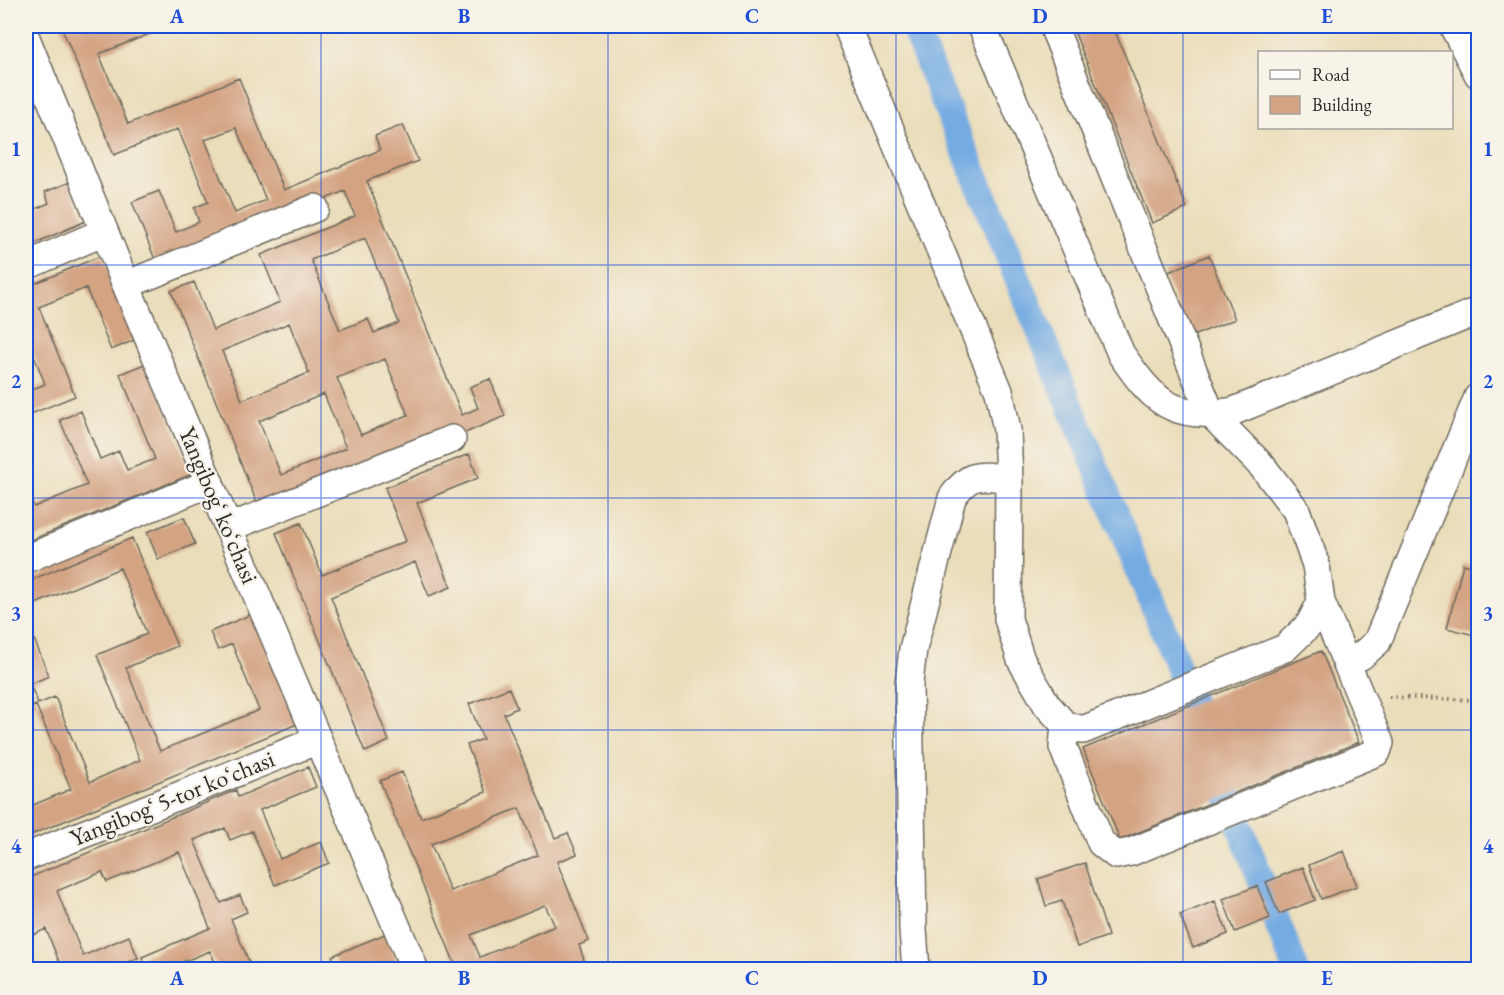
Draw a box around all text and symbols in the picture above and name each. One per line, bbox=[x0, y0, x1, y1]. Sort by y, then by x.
text: A bbox=[169, 3, 185, 29]
text: B bbox=[458, 3, 470, 29]
text: C bbox=[745, 3, 759, 29]
text: D bbox=[1032, 3, 1048, 29]
text: E bbox=[1321, 3, 1333, 29]
legend bbox=[1258, 51, 1453, 129]
text: Road bbox=[1312, 63, 1351, 86]
text: Building bbox=[1312, 93, 1372, 116]
text: 1 bbox=[11, 136, 21, 162]
text: 1 bbox=[1483, 136, 1493, 162]
text: 2 bbox=[11, 368, 22, 394]
text: 2 bbox=[1483, 368, 1494, 394]
street label: Yangibogʻ koʻchasi bbox=[172, 422, 266, 588]
text: 3 bbox=[11, 600, 21, 626]
text: 3 bbox=[1483, 600, 1493, 626]
street label: Yangibogʻ 5-tor koʻchasi bbox=[65, 743, 279, 853]
text: 4 bbox=[11, 833, 22, 859]
text: 4 bbox=[1483, 833, 1494, 859]
text: A bbox=[169, 965, 185, 991]
text: B bbox=[458, 965, 470, 991]
text: C bbox=[745, 965, 759, 991]
text: D bbox=[1032, 965, 1048, 991]
text: E bbox=[1321, 965, 1333, 991]

